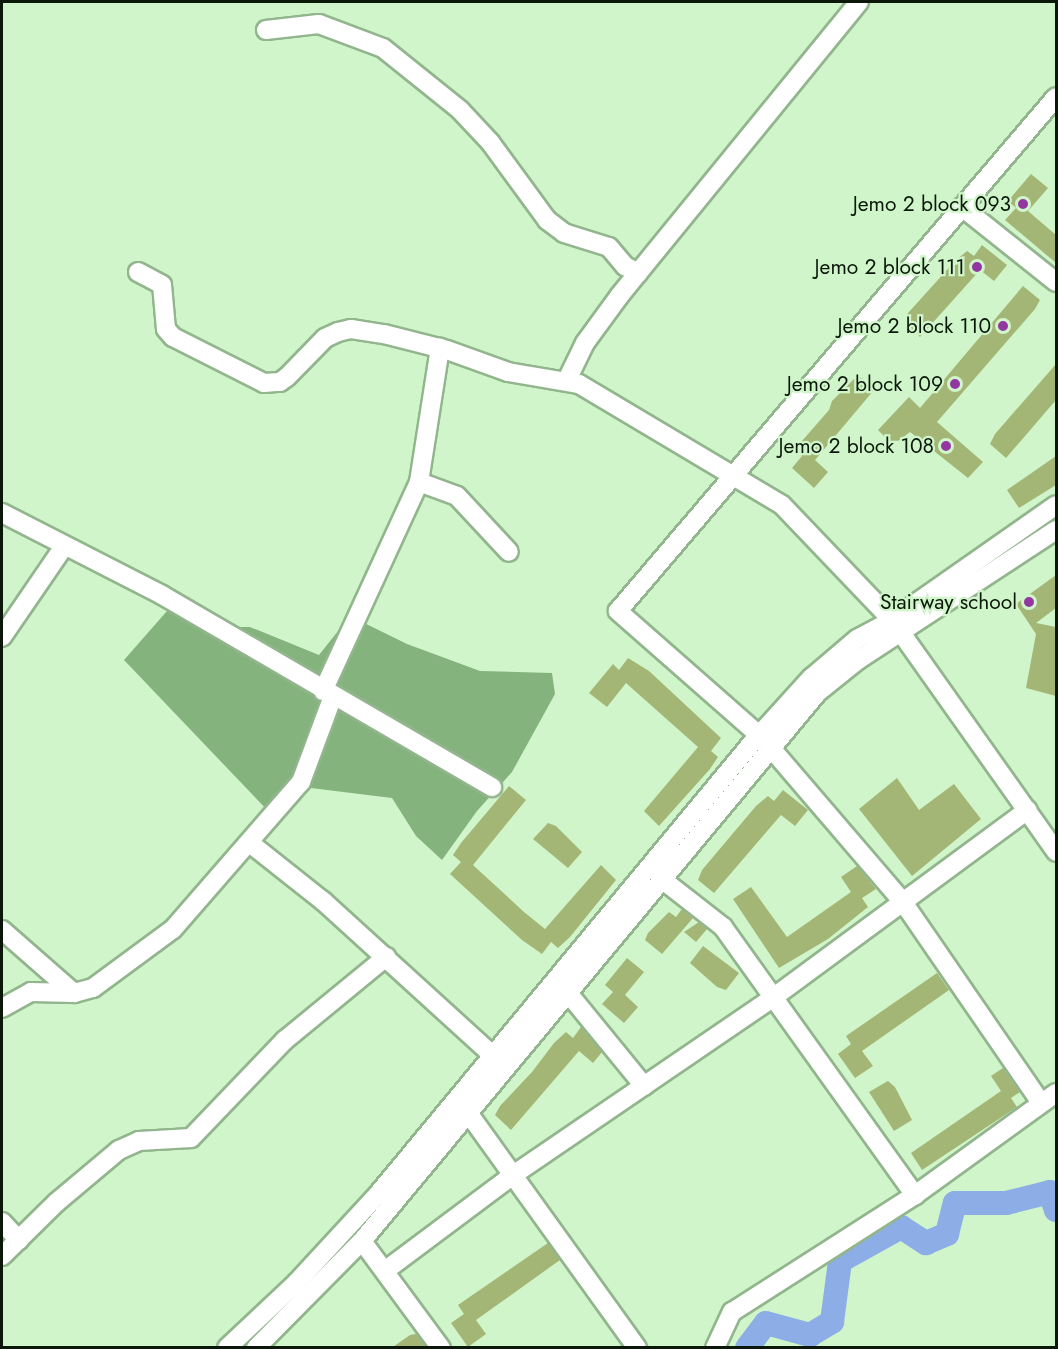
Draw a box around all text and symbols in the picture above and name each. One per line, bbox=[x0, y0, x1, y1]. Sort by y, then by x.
place label: Jemo 2 block 093 bbox=[853, 191, 1011, 217]
marker: Jemo 2 block 093 bbox=[1016, 197, 1030, 211]
place label: Jemo 2 block 111 bbox=[815, 254, 965, 280]
marker: Jemo 2 block 111 bbox=[970, 260, 984, 274]
place label: Jemo 2 block 110 bbox=[837, 313, 991, 339]
marker: Jemo 2 block 110 bbox=[996, 319, 1010, 333]
place label: Jemo 2 block 109 bbox=[787, 371, 943, 397]
marker: Jemo 2 block 109 bbox=[948, 377, 962, 391]
place label: Jemo 2 block 108 bbox=[778, 433, 934, 459]
marker: Jemo 2 block 108 bbox=[939, 439, 953, 453]
place label: Stairway school bbox=[880, 589, 1017, 615]
marker: Stairway school bbox=[1022, 595, 1036, 609]

